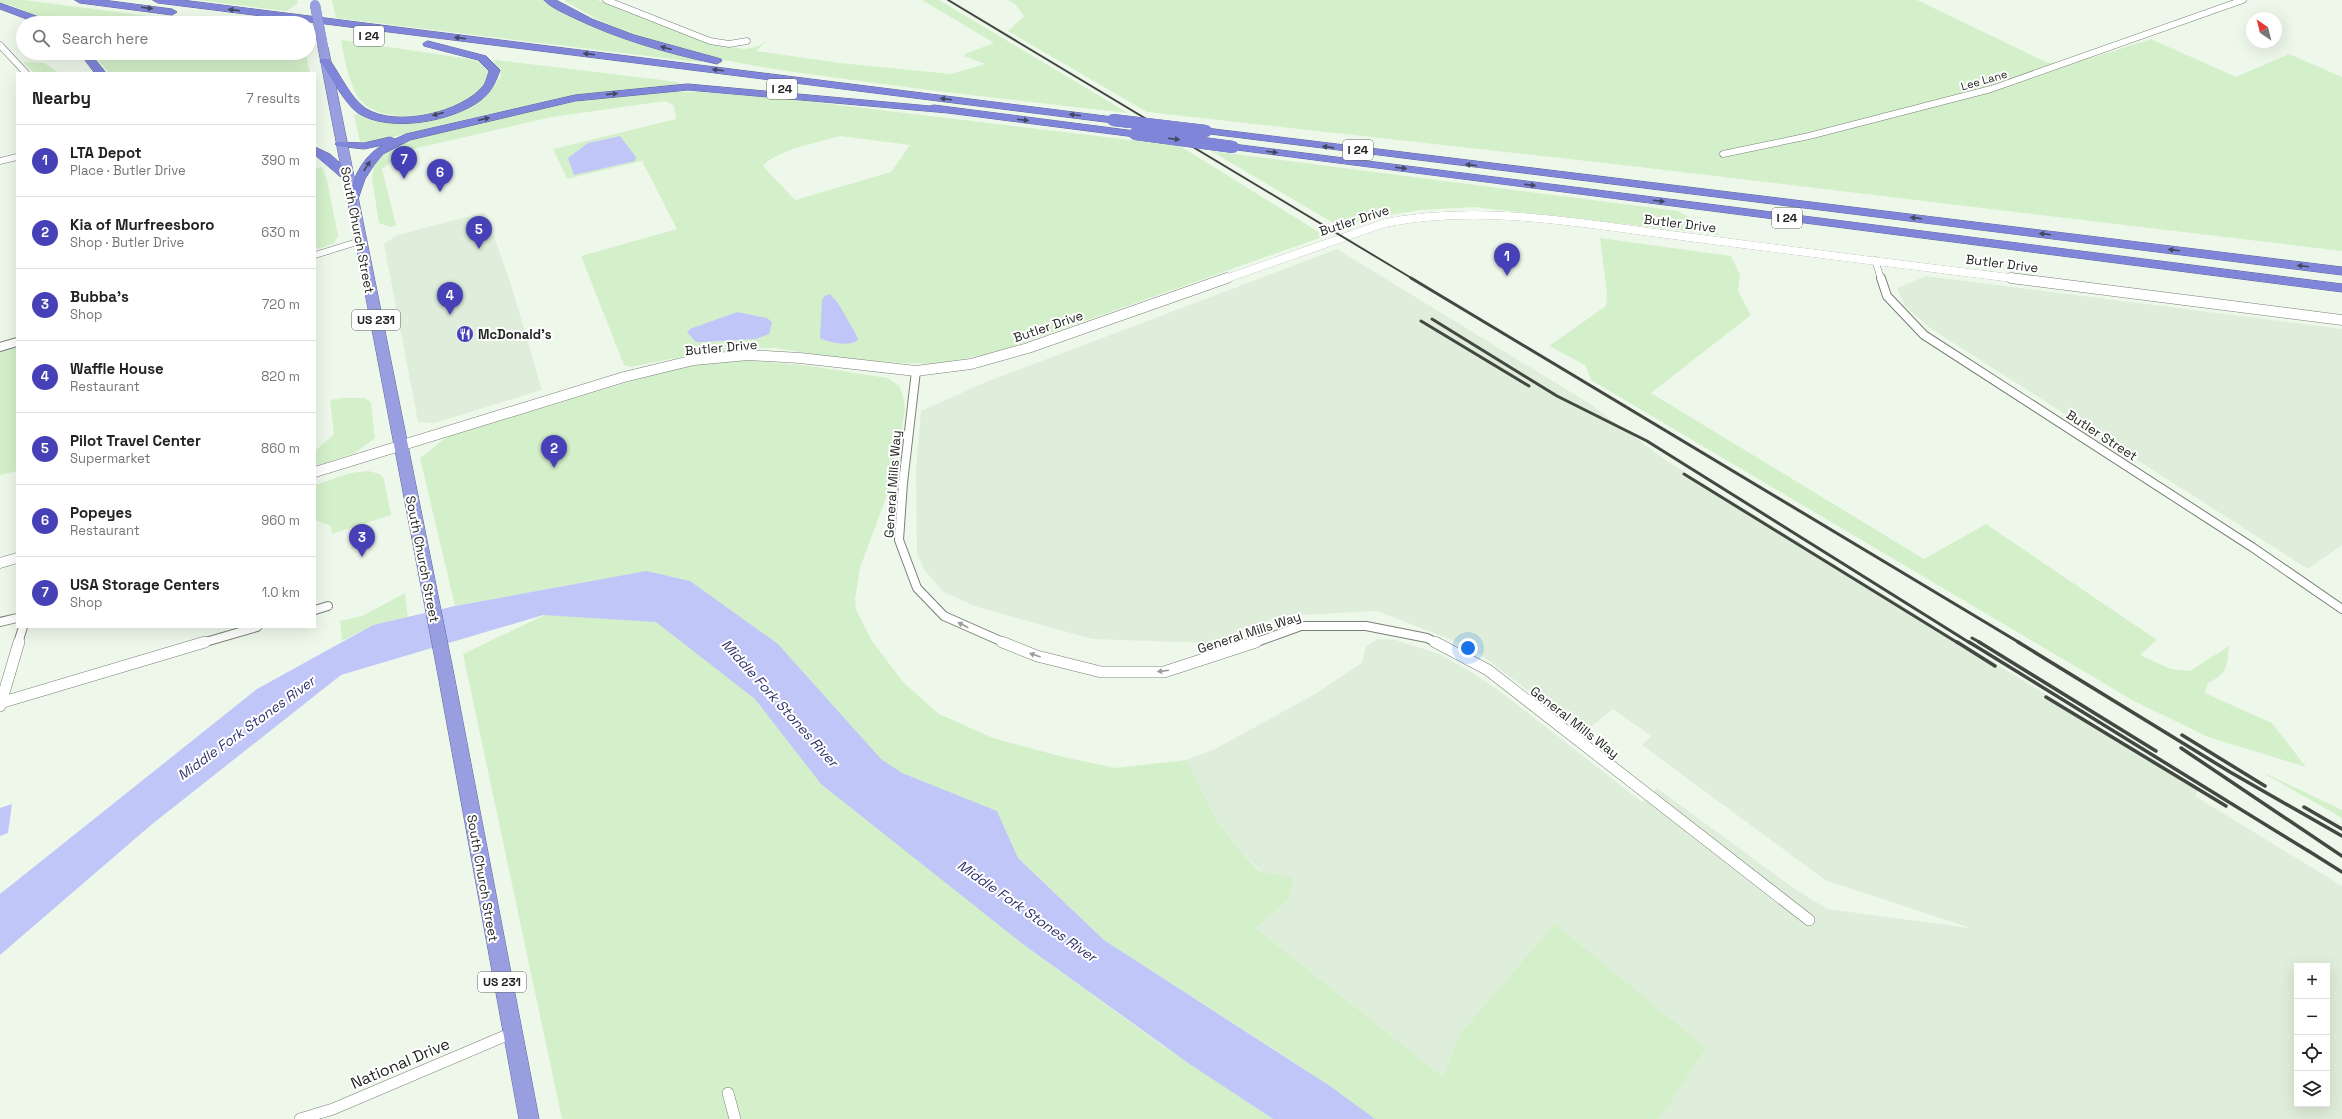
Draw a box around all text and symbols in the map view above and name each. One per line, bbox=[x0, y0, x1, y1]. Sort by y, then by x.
one-way arrow bbox=[141, 5, 153, 11]
one-way arrow bbox=[228, 6, 240, 13]
north arrow bbox=[2246, 12, 2282, 48]
search box bbox=[16, 16, 316, 60]
road number: I 24 bbox=[354, 26, 384, 46]
icon: search bbox=[30, 27, 52, 49]
text: Search here bbox=[62, 29, 148, 48]
one-way arrow bbox=[454, 35, 467, 41]
one-way arrow bbox=[659, 45, 671, 51]
one-way arrow bbox=[583, 51, 595, 57]
one-way arrow bbox=[712, 67, 724, 73]
street label: Lee Lane bbox=[1959, 67, 2009, 93]
road number: I 24 bbox=[767, 79, 797, 99]
text: Nearby bbox=[32, 87, 91, 109]
text: 7 results bbox=[246, 90, 300, 107]
one-way arrow bbox=[606, 91, 618, 98]
one-way arrow bbox=[940, 96, 952, 102]
one-way arrow bbox=[432, 112, 445, 118]
one-way arrow bbox=[1069, 112, 1081, 118]
one-way arrow bbox=[478, 115, 490, 121]
one-way arrow bbox=[1016, 117, 1029, 123]
one-way arrow bbox=[1168, 136, 1180, 142]
road number: I 24 bbox=[1343, 140, 1373, 160]
text: LTA Depot bbox=[70, 143, 142, 162]
one-way arrow bbox=[1322, 143, 1334, 150]
pin: 7 bbox=[391, 146, 417, 179]
one-way arrow bbox=[1266, 148, 1278, 155]
text: 1 bbox=[42, 152, 48, 169]
text: 390 m bbox=[261, 152, 300, 169]
pin: 6 bbox=[427, 159, 453, 192]
one-way arrow bbox=[363, 161, 371, 171]
one-way arrow bbox=[1465, 161, 1477, 168]
text: Place · Butler Drive bbox=[70, 162, 186, 179]
street label: South Church Street bbox=[337, 165, 378, 295]
one-way arrow bbox=[1395, 165, 1407, 171]
one-way arrow bbox=[1524, 182, 1536, 188]
one-way arrow bbox=[1652, 198, 1665, 204]
street label: Butler Drive bbox=[1317, 201, 1391, 240]
road number: I 24 bbox=[1772, 208, 1802, 228]
street label: Butler Drive bbox=[1643, 211, 1717, 236]
text: Kia of Murfreesboro bbox=[70, 215, 215, 234]
one-way arrow bbox=[1910, 215, 1922, 221]
pin: 5 bbox=[466, 216, 492, 249]
text: 2 bbox=[41, 224, 49, 241]
text: 630 m bbox=[261, 224, 300, 241]
one-way arrow bbox=[2039, 231, 2051, 237]
text: Shop · Butler Drive bbox=[70, 234, 184, 251]
pin: 1 bbox=[1494, 243, 1520, 276]
one-way arrow bbox=[2168, 247, 2180, 253]
street label: Butler Drive bbox=[1965, 251, 2039, 276]
one-way arrow bbox=[2297, 263, 2309, 269]
pin: 4 bbox=[437, 282, 463, 315]
text: Bubba's bbox=[70, 287, 129, 306]
text: 3 bbox=[41, 296, 49, 313]
text: 720 m bbox=[262, 296, 300, 313]
text: Shop bbox=[70, 306, 102, 323]
street label: Butler Drive bbox=[1011, 307, 1085, 346]
road number: US 231 bbox=[352, 310, 400, 330]
restaurant icon: McDonald's bbox=[455, 324, 475, 344]
place label: McDonald's bbox=[478, 326, 552, 343]
street label: Butler Drive bbox=[684, 336, 758, 359]
text: Waffle House bbox=[70, 359, 164, 378]
text: 4 bbox=[41, 368, 49, 385]
text: 820 m bbox=[261, 368, 300, 385]
text: Restaurant bbox=[70, 378, 140, 395]
street label: Butler Street bbox=[2063, 406, 2140, 465]
street label: General Mills Way bbox=[880, 430, 905, 539]
text: Pilot Travel Center bbox=[70, 431, 201, 450]
pin: 2 bbox=[541, 435, 567, 468]
text: 5 bbox=[41, 440, 49, 457]
text: 860 m bbox=[261, 440, 300, 457]
text: Supermarket bbox=[70, 450, 151, 467]
street label: South Church Street bbox=[402, 494, 443, 624]
text: Popeyes bbox=[70, 503, 132, 522]
text: 6 bbox=[41, 512, 49, 529]
text: 960 m bbox=[261, 512, 300, 529]
text: Restaurant bbox=[70, 522, 140, 539]
pin: 3 bbox=[349, 524, 375, 557]
text: USA Storage Centers bbox=[70, 575, 220, 594]
text: 7 bbox=[41, 584, 49, 601]
text: 1.0 km bbox=[262, 584, 300, 601]
text: Shop bbox=[70, 594, 102, 611]
street label: General Mills Way bbox=[1195, 608, 1303, 657]
one-way arrow bbox=[957, 622, 968, 628]
water label: Middle Fork Stones River bbox=[718, 635, 843, 772]
your location bbox=[1458, 638, 1478, 658]
one-way arrow bbox=[1029, 652, 1041, 658]
one-way arrow bbox=[1157, 668, 1169, 674]
water label: Middle Fork Stones River bbox=[174, 671, 320, 784]
street label: General Mills Way bbox=[1527, 682, 1622, 762]
street label: South Church Street bbox=[463, 813, 502, 943]
water label: Middle Fork Stones River bbox=[954, 856, 1101, 967]
map controls bbox=[2294, 963, 2330, 1107]
button: + bbox=[2294, 963, 2330, 999]
road number: US 231 bbox=[478, 972, 526, 992]
button: − bbox=[2294, 999, 2330, 1035]
street label: National Drive bbox=[347, 1033, 453, 1094]
button: locate bbox=[2294, 1035, 2330, 1071]
button: layers bbox=[2294, 1071, 2330, 1107]

